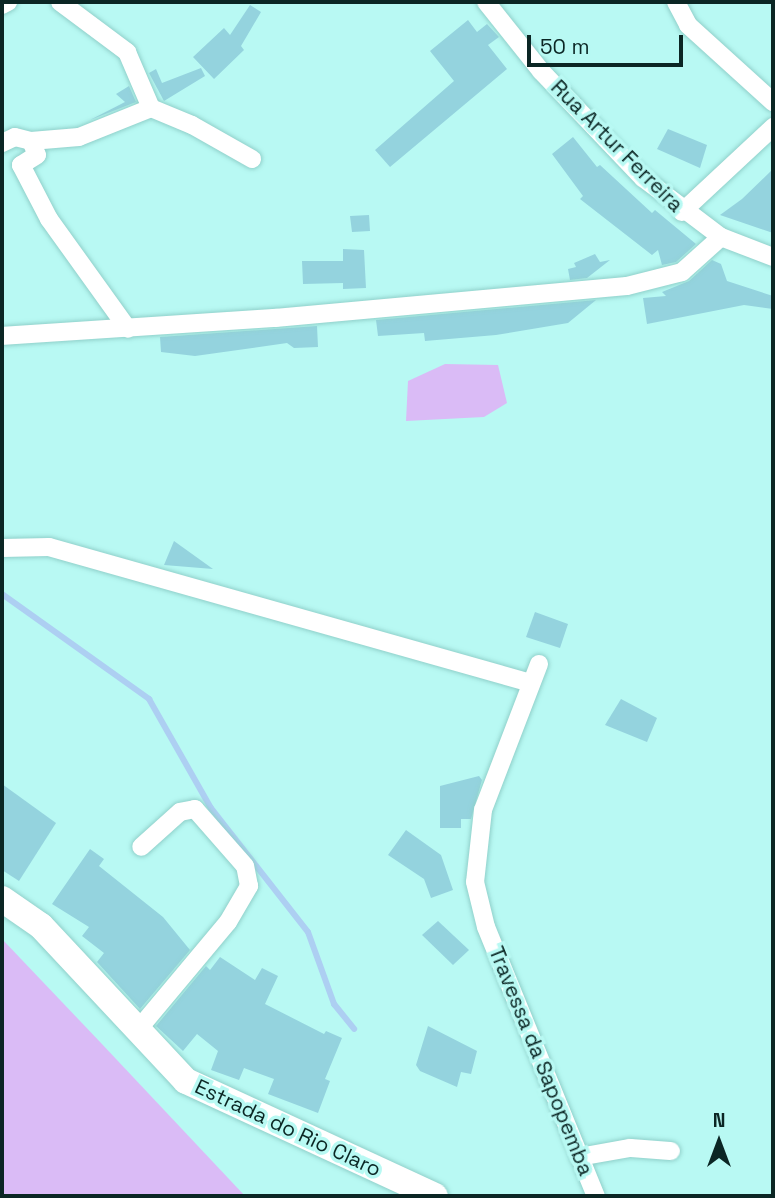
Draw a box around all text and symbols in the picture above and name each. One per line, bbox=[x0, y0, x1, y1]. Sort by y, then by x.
scale bar bbox=[530, 21, 686, 65]
text: 50 m bbox=[540, 33, 590, 60]
street label: Rua Artur Ferreira bbox=[546, 75, 688, 217]
street label: Travessa da Sapopemba bbox=[483, 943, 599, 1179]
street label: Estrada do Rio Claro bbox=[191, 1074, 385, 1182]
north arrow bbox=[684, 1107, 754, 1177]
text: N bbox=[713, 1108, 725, 1133]

